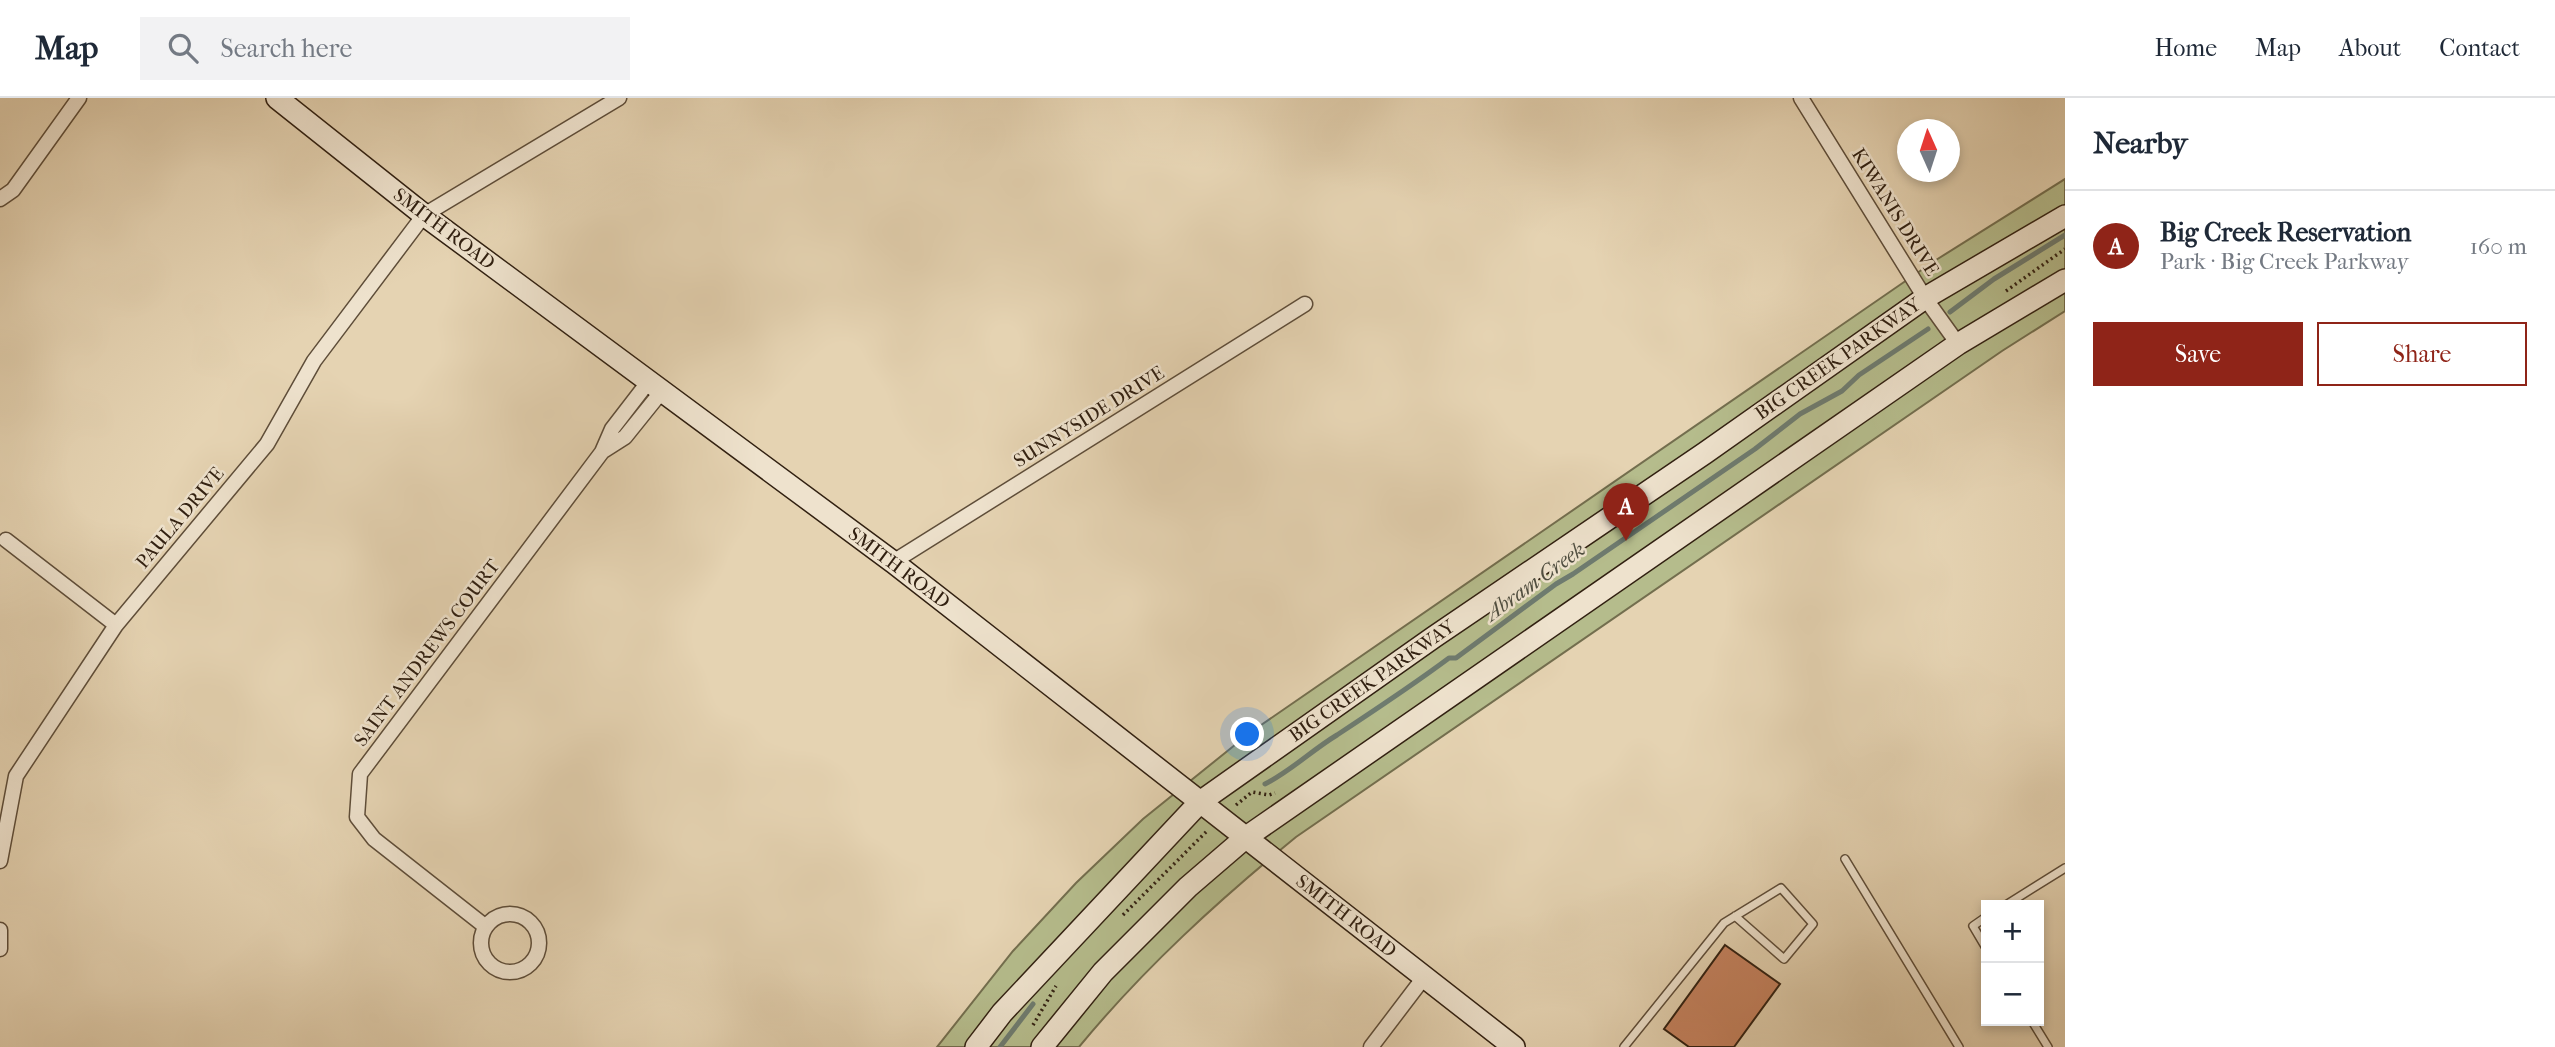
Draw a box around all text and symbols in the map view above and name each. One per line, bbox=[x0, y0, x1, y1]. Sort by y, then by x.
search box bbox=[140, 17, 630, 80]
text: Map bbox=[35, 29, 98, 68]
icon: search bbox=[164, 29, 202, 67]
text: Search here bbox=[220, 33, 352, 64]
text: Home bbox=[2155, 34, 2217, 62]
text: Map bbox=[2255, 34, 2301, 62]
text: About bbox=[2339, 34, 2401, 62]
text: Contact bbox=[2439, 34, 2520, 62]
north arrow bbox=[1897, 119, 1960, 182]
text: Nearby bbox=[2093, 126, 2188, 161]
street label: KIWANIS DRIVE bbox=[1847, 144, 1943, 280]
street label: SMITH ROAD bbox=[389, 184, 499, 274]
text: Big Creek Reservation bbox=[2160, 217, 2411, 248]
text: A bbox=[2109, 233, 2123, 260]
text: 160 m bbox=[2470, 233, 2527, 260]
text: Park · Big Creek Parkway bbox=[2160, 248, 2409, 275]
street label: BIG CREEK PARKWAY bbox=[1751, 293, 1926, 425]
button: Save bbox=[2093, 322, 2303, 386]
button: Share bbox=[2317, 322, 2527, 386]
street label: SUNNYSIDE DRIVE bbox=[1010, 362, 1169, 472]
street label: PAULA DRIVE bbox=[131, 463, 229, 573]
pin: A bbox=[1603, 483, 1649, 541]
street label: SMITH ROAD bbox=[844, 523, 954, 613]
water label: Abram Creek bbox=[1478, 537, 1589, 627]
street label: SAINT ANDREWS COURT bbox=[350, 555, 505, 751]
street label: BIG CREEK PARKWAY bbox=[1285, 615, 1460, 747]
your location bbox=[1230, 717, 1264, 751]
street label: SMITH ROAD bbox=[1291, 870, 1401, 962]
map controls bbox=[1981, 900, 2044, 1026]
button: + bbox=[1981, 900, 2044, 963]
button: − bbox=[1981, 963, 2044, 1026]

